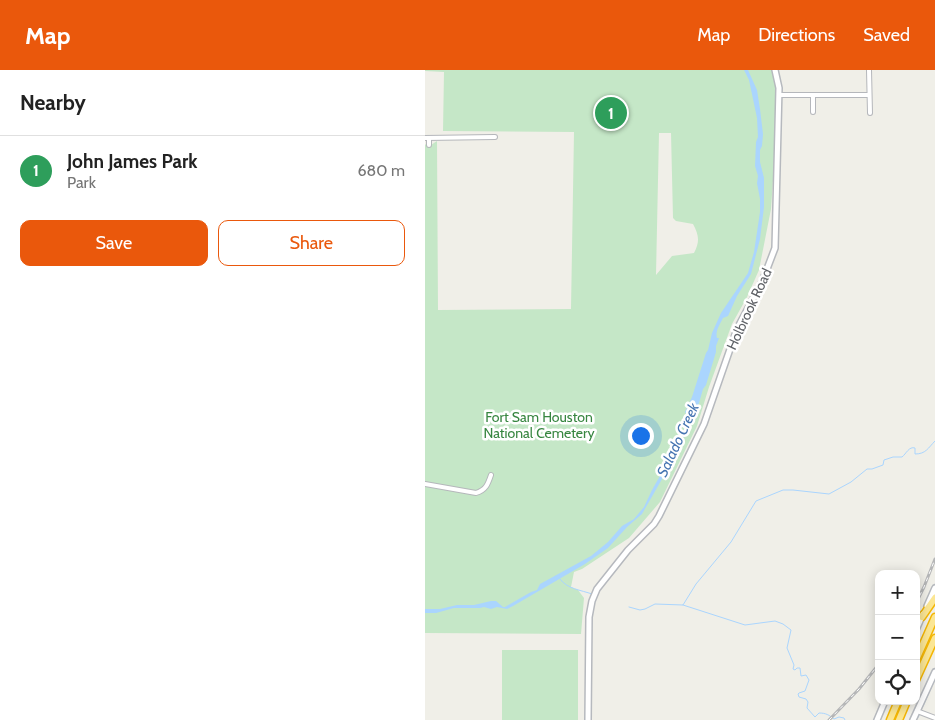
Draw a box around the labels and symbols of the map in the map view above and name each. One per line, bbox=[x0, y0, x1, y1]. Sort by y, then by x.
pin: 1 bbox=[595, 94, 627, 132]
street label: Holbrook Road bbox=[722, 265, 776, 353]
water label: Salado Creek bbox=[653, 400, 703, 480]
park label: Fort Sam Houston National Cemetery bbox=[483, 408, 595, 442]
your location bbox=[628, 423, 654, 449]

